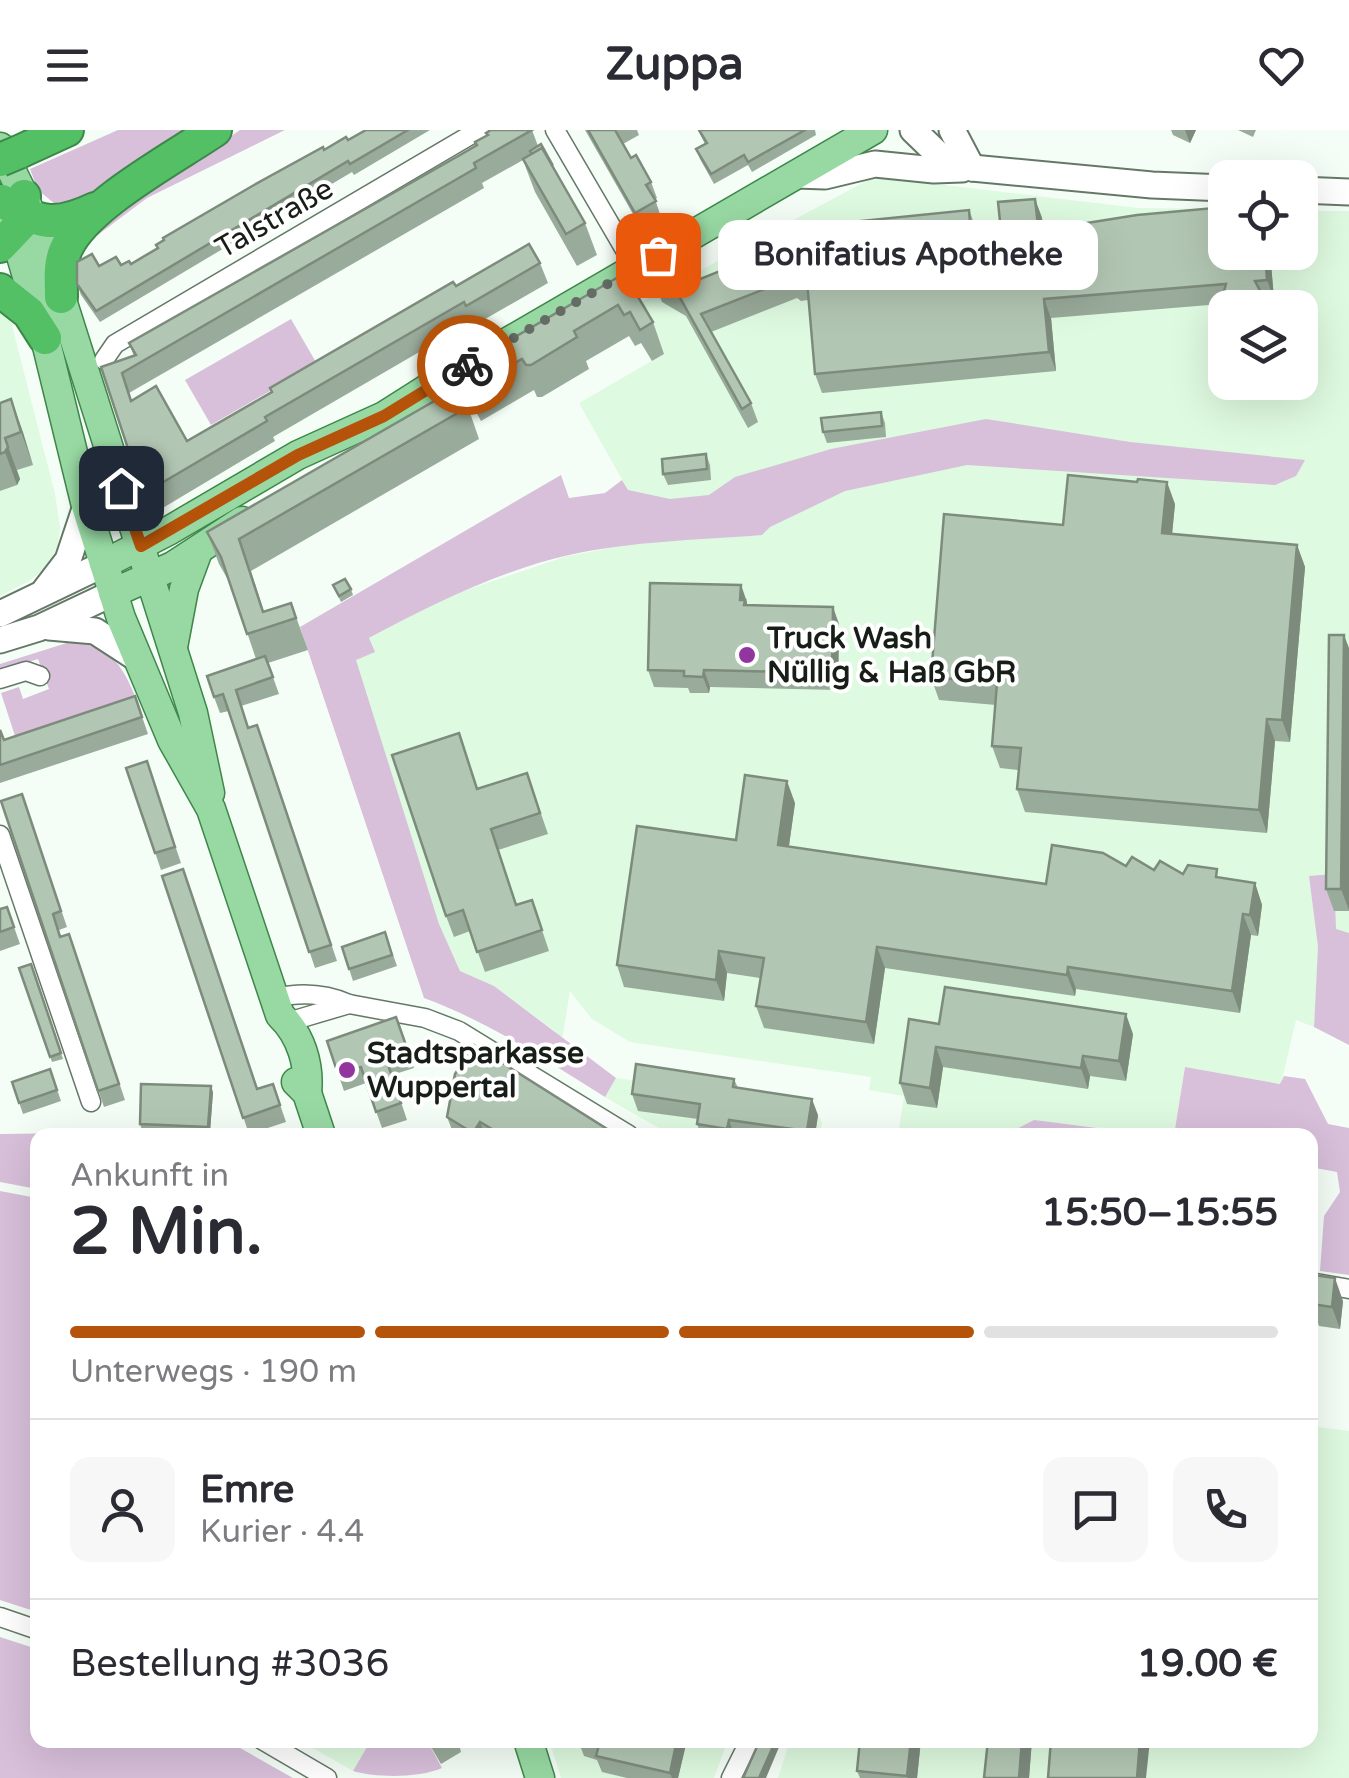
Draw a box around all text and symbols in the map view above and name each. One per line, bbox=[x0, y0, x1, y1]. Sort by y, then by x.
icon: menu bbox=[40, 38, 95, 93]
text: Zuppa bbox=[605, 38, 744, 92]
icon: heart bbox=[1254, 38, 1309, 93]
map controls bbox=[1208, 160, 1318, 400]
button: locate bbox=[1208, 160, 1318, 270]
street label: Talstraße bbox=[209, 170, 340, 267]
pin bbox=[616, 213, 701, 298]
callout: Bonifatius Apotheke bbox=[718, 220, 1098, 290]
icon: bag bbox=[631, 228, 686, 283]
text: Bonifatius Apotheke bbox=[753, 236, 1063, 274]
button: layers bbox=[1208, 290, 1318, 400]
courier bbox=[417, 315, 517, 415]
icon: bike bbox=[440, 338, 495, 393]
pin bbox=[79, 446, 164, 531]
icon: home bbox=[94, 461, 149, 516]
place label: Truck Wash Nüllig & Haß GbR bbox=[766, 620, 1016, 691]
marker: Truck Wash Nüllig & Haß GbR bbox=[736, 644, 758, 666]
place label: Stadtsparkasse Wuppertal bbox=[367, 1035, 584, 1106]
marker: Stadtsparkasse Wuppertal bbox=[336, 1059, 358, 1081]
text: Ankunft in bbox=[70, 1157, 229, 1195]
text: 15:50–15:55 bbox=[1041, 1190, 1278, 1236]
text: 2 Min. bbox=[70, 1193, 263, 1272]
text: Unterwegs · 190 m bbox=[70, 1353, 357, 1391]
button: person bbox=[70, 1457, 175, 1562]
button: chat bbox=[1043, 1457, 1148, 1562]
button: phone bbox=[1173, 1457, 1278, 1562]
text: Emre bbox=[200, 1467, 294, 1513]
text: Kurier · 4.4 bbox=[200, 1513, 364, 1551]
text: Bestellung #3036 bbox=[70, 1641, 389, 1687]
text: 19.00 € bbox=[1137, 1641, 1278, 1687]

